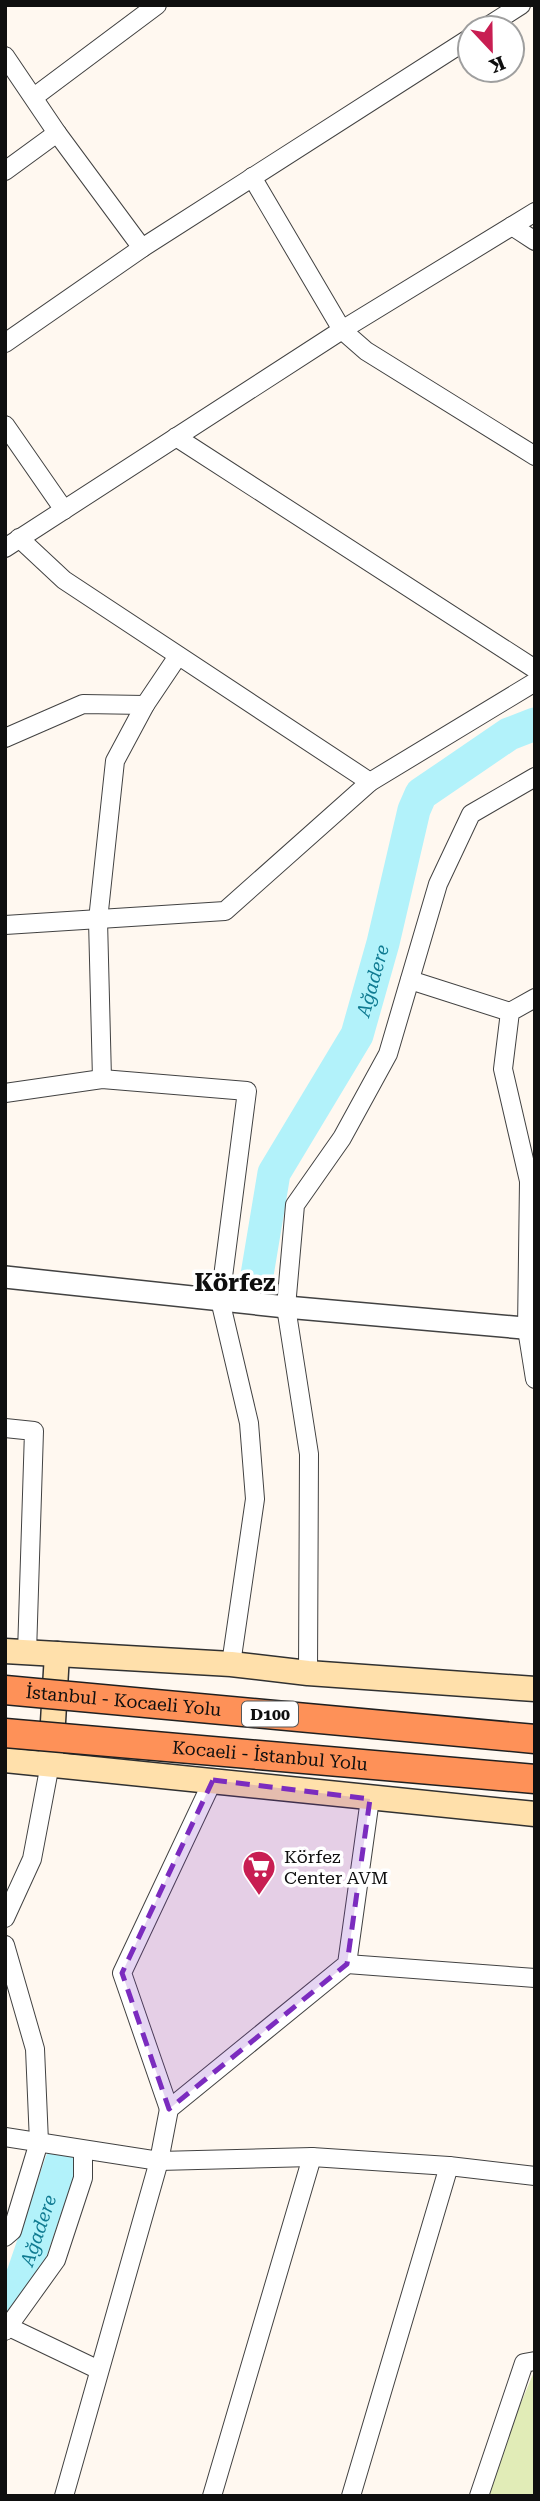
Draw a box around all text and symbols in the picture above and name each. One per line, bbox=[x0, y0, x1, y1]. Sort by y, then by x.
north arrow bbox=[456, 14, 526, 84]
text: K bbox=[486, 51, 508, 78]
water label: Ağadere bbox=[351, 942, 394, 1020]
district label: Körfez bbox=[195, 1269, 275, 1297]
street label: İstanbul - Kocaeli Yolu bbox=[25, 1681, 222, 1720]
road number: D100 bbox=[242, 1702, 298, 1726]
street label: Kocaeli - İstanbul Yolu bbox=[171, 1737, 369, 1774]
place label: Körfez Center AVM bbox=[284, 1846, 388, 1888]
supermarket icon: Körfez Center AVM bbox=[240, 1848, 278, 1897]
water label: Ağadere bbox=[15, 2192, 61, 2270]

